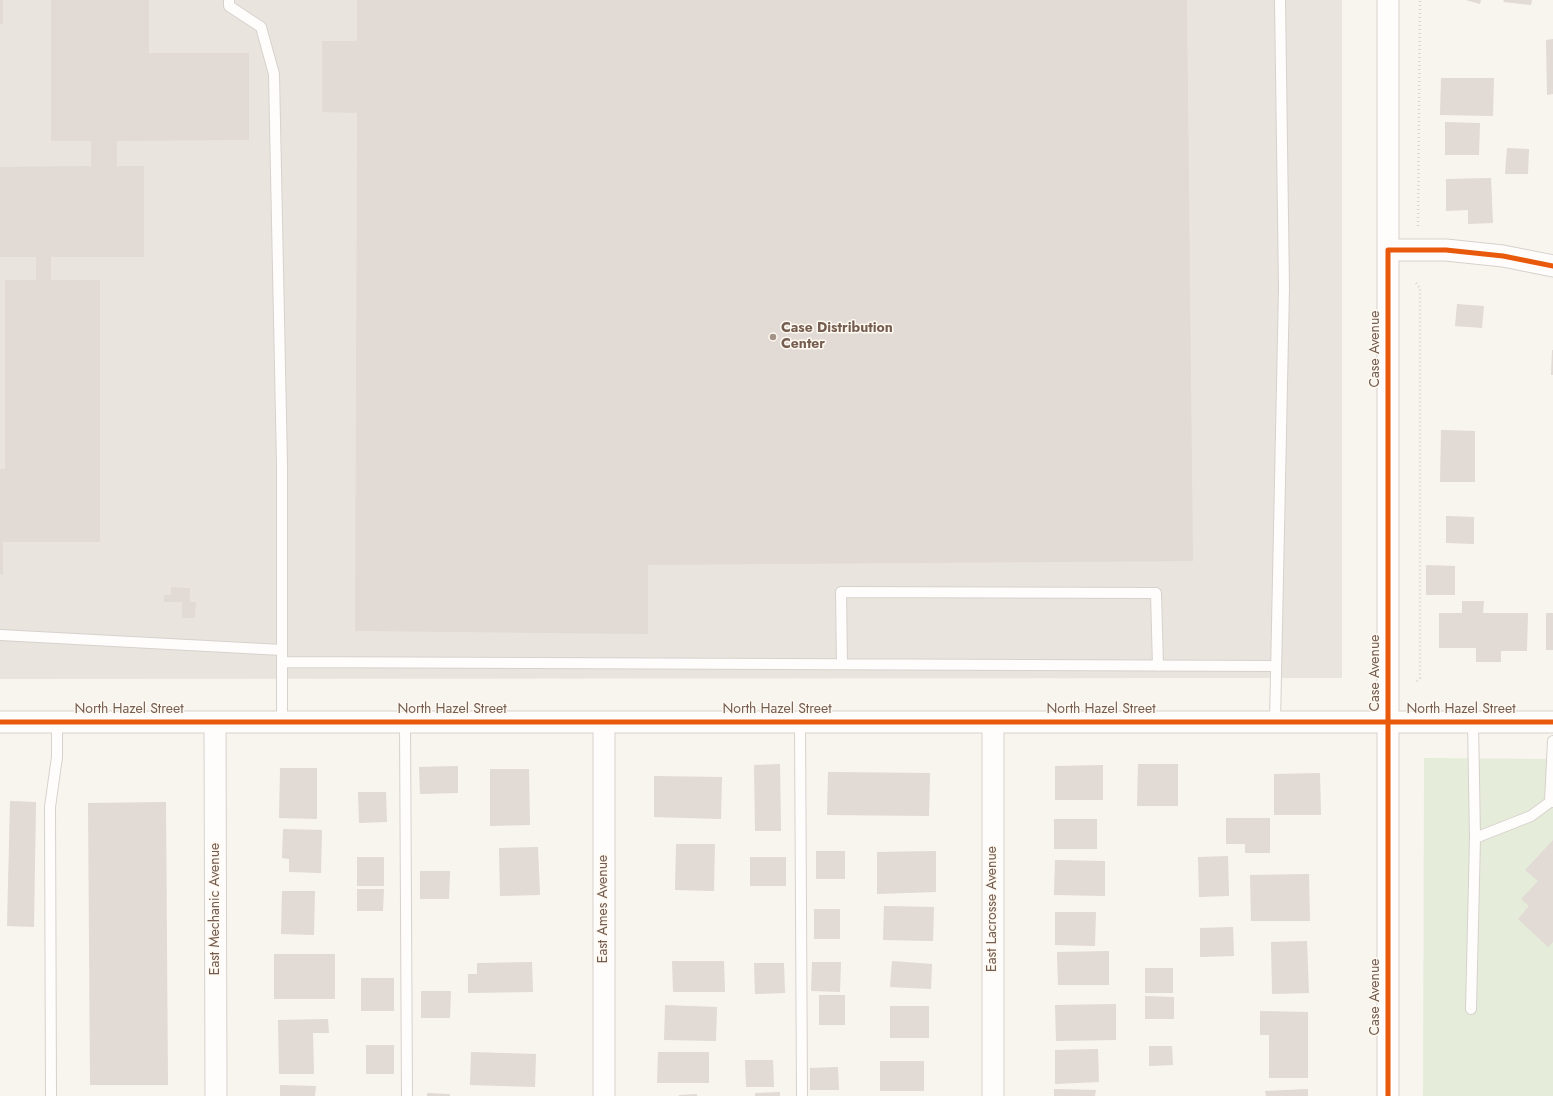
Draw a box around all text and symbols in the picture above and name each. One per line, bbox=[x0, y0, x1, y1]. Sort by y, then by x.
street label: Case Avenue bbox=[1368, 311, 1384, 387]
place label: Case Distribution Center bbox=[781, 321, 893, 354]
marker: Case Distribution Center bbox=[768, 332, 778, 342]
street label: Case Avenue bbox=[1368, 635, 1384, 711]
street label: North Hazel Street bbox=[74, 702, 184, 718]
street label: North Hazel Street bbox=[397, 702, 507, 718]
street label: North Hazel Street bbox=[722, 702, 832, 718]
street label: North Hazel Street bbox=[1046, 702, 1156, 718]
street label: North Hazel Street bbox=[1406, 702, 1516, 718]
street label: East Mechanic Avenue bbox=[208, 843, 224, 975]
street label: East Lacrosse Avenue bbox=[985, 846, 1001, 972]
street label: East Ames Avenue bbox=[596, 855, 612, 963]
street label: Case Avenue bbox=[1368, 959, 1384, 1035]

